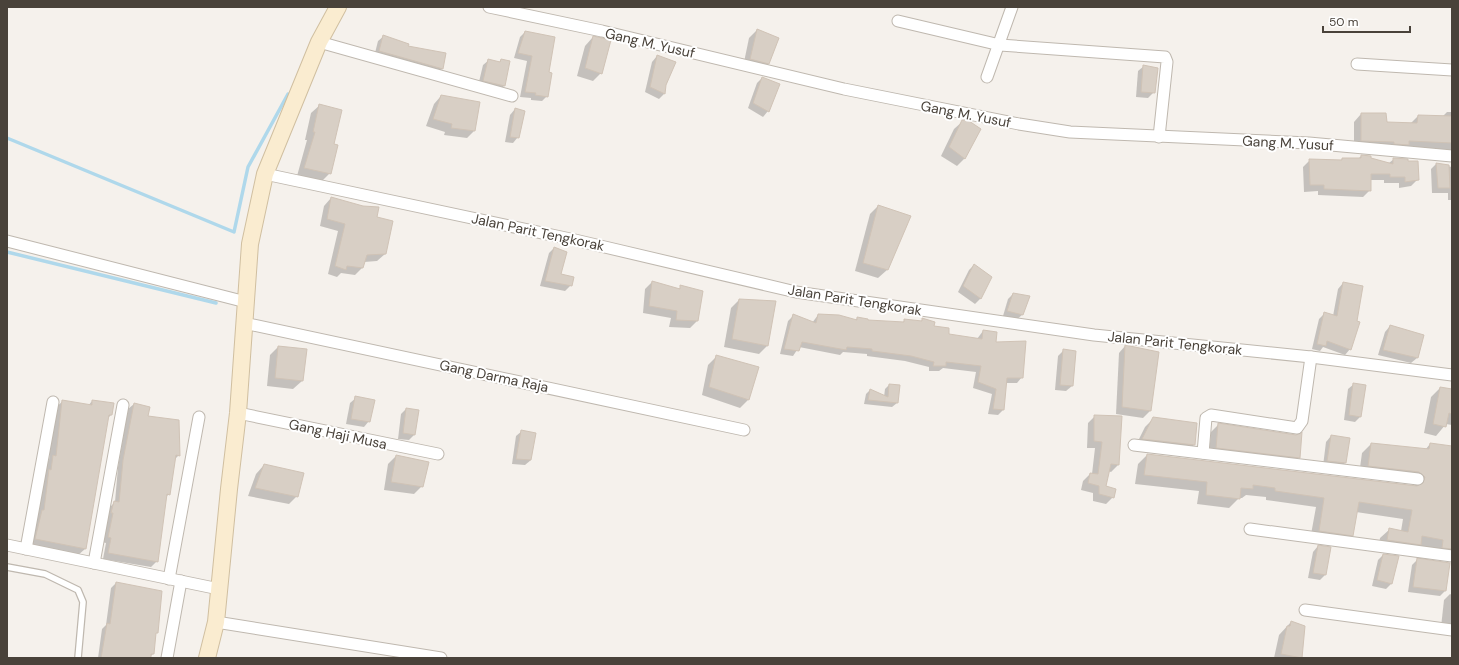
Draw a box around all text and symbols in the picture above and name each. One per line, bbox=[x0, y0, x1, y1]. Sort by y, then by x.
scale bar bbox=[1323, 8, 1410, 34]
text: 50 m bbox=[1329, 14, 1358, 30]
street label: Gang M. Yusuf bbox=[603, 24, 697, 62]
street label: Gang M. Yusuf bbox=[919, 96, 1013, 132]
street label: Gang M. Yusuf bbox=[1242, 132, 1334, 154]
street label: Jalan Parit Tengkorak bbox=[470, 209, 606, 255]
street label: Jalan Parit Tengkorak bbox=[787, 281, 923, 319]
street label: Jalan Parit Tengkorak bbox=[1107, 327, 1243, 359]
street label: Gang Darma Raja bbox=[438, 356, 550, 396]
street label: Gang Haji Musa bbox=[287, 415, 389, 453]

